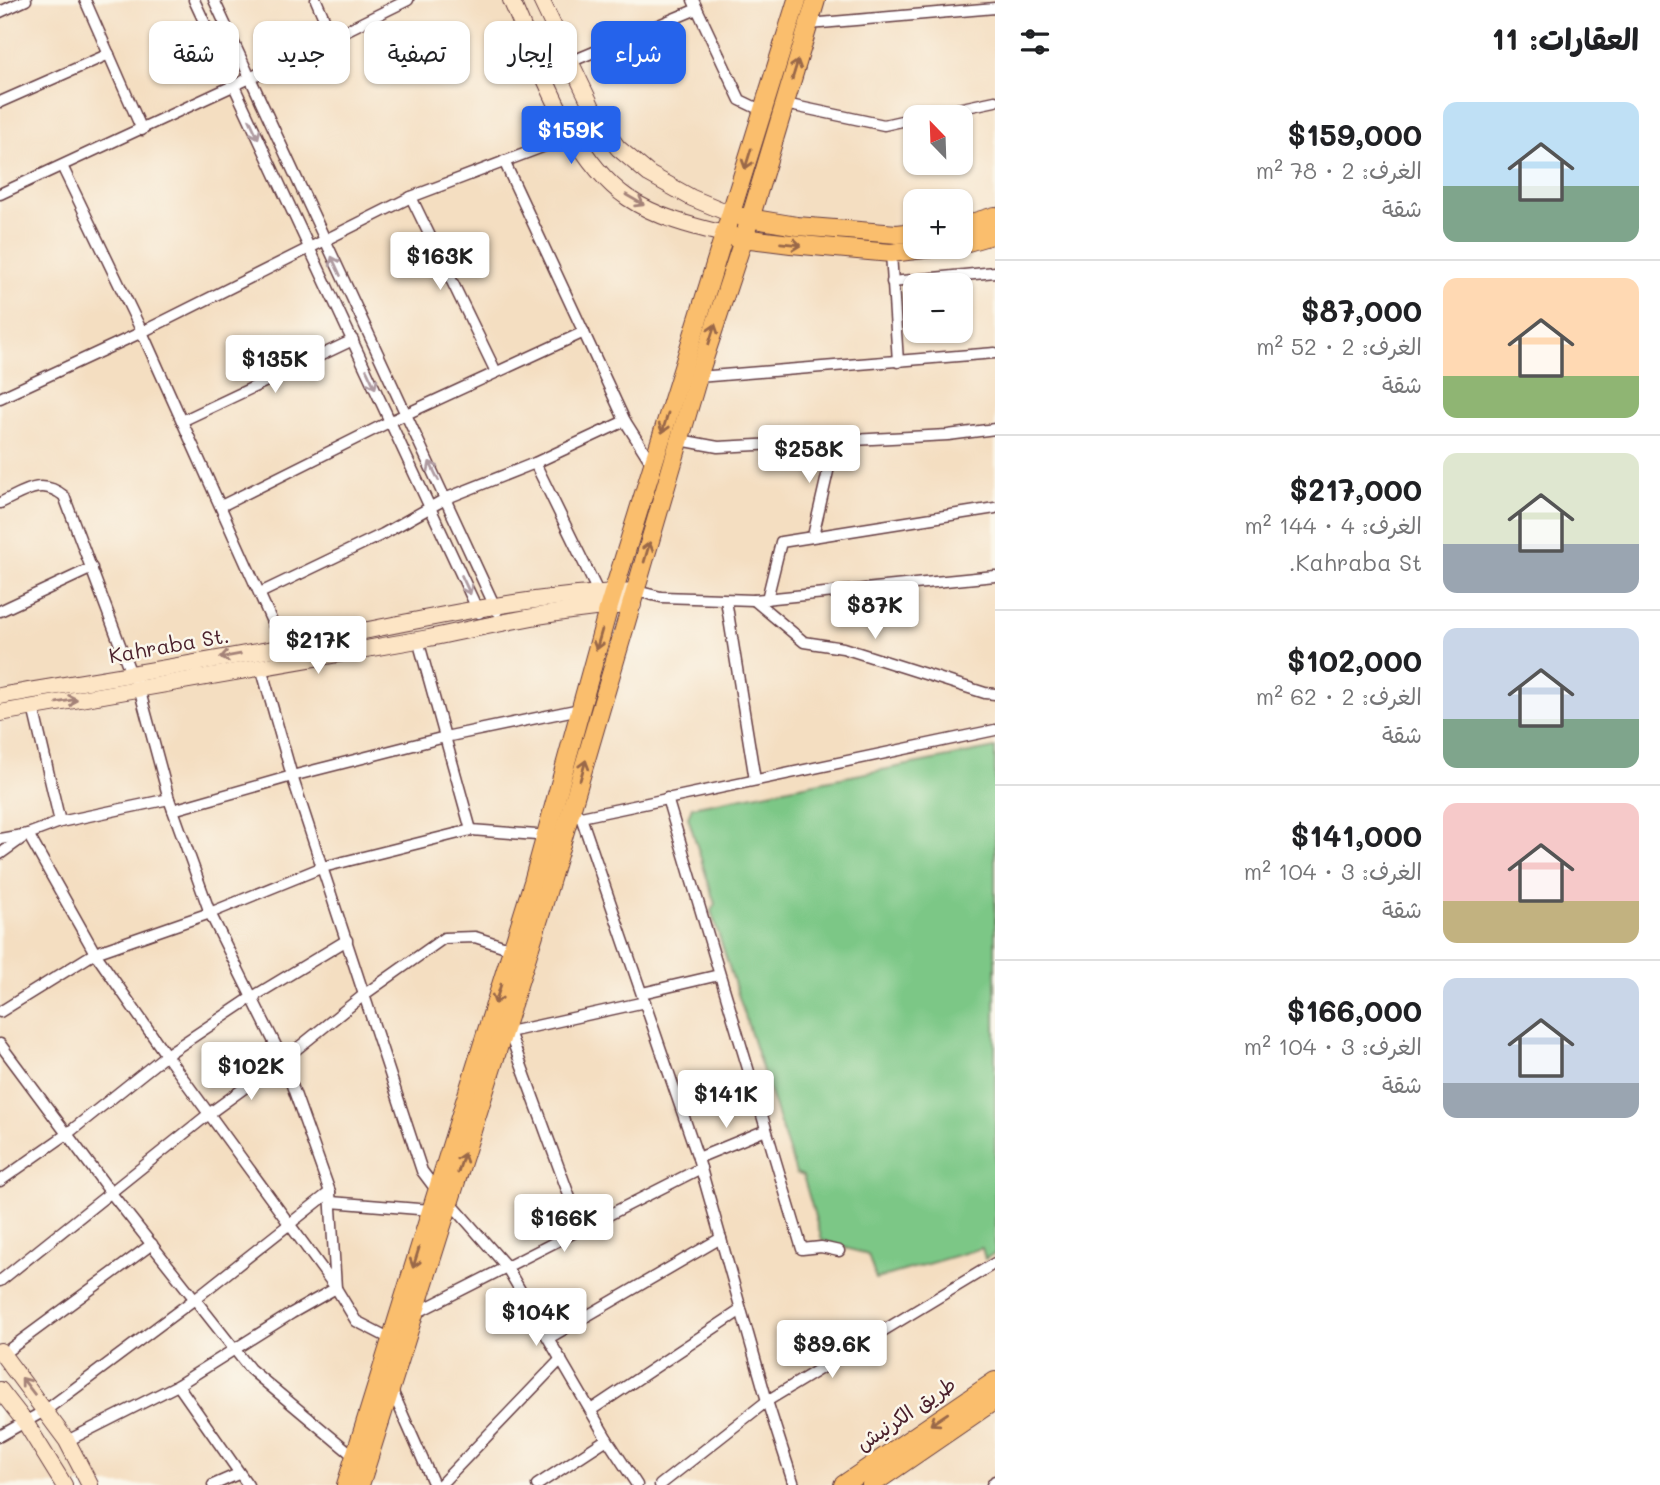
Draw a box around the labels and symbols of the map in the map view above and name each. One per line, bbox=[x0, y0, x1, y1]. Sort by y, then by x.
one-way arrow bbox=[790, 60, 802, 82]
north arrow bbox=[903, 105, 973, 175]
pin: $159K bbox=[522, 106, 620, 166]
one-way arrow bbox=[248, 117, 261, 139]
one-way arrow bbox=[740, 147, 753, 169]
one-way arrow bbox=[624, 193, 644, 207]
pin: $163K bbox=[391, 232, 489, 292]
one-way arrow bbox=[779, 238, 802, 251]
one-way arrow bbox=[329, 256, 343, 277]
one-way arrow bbox=[707, 324, 719, 346]
pin: $135K bbox=[226, 336, 324, 395]
one-way arrow bbox=[365, 368, 378, 389]
one-way arrow bbox=[658, 411, 671, 433]
pin: $258K bbox=[760, 426, 858, 485]
one-way arrow bbox=[427, 461, 440, 482]
one-way arrow bbox=[641, 541, 654, 564]
one-way arrow bbox=[461, 575, 474, 596]
pin: $87K bbox=[834, 582, 916, 641]
pin: $217K bbox=[269, 616, 367, 676]
street label: Kahraba St. bbox=[106, 621, 231, 668]
one-way arrow bbox=[592, 629, 605, 651]
one-way arrow bbox=[219, 650, 242, 664]
one-way arrow bbox=[55, 694, 78, 707]
one-way arrow bbox=[578, 760, 591, 782]
one-way arrow bbox=[490, 983, 503, 1005]
pin: $102K bbox=[202, 1042, 300, 1102]
pin: $141K bbox=[677, 1070, 775, 1130]
one-way arrow bbox=[456, 1152, 469, 1174]
pin: $166K bbox=[515, 1194, 613, 1254]
one-way arrow bbox=[408, 1247, 421, 1269]
pin: $104K bbox=[487, 1288, 585, 1348]
pin: $89.6K bbox=[775, 1320, 889, 1380]
street label: طريق الكرنيش bbox=[850, 1369, 960, 1456]
one-way arrow bbox=[20, 1378, 35, 1396]
one-way arrow bbox=[930, 1412, 949, 1427]

